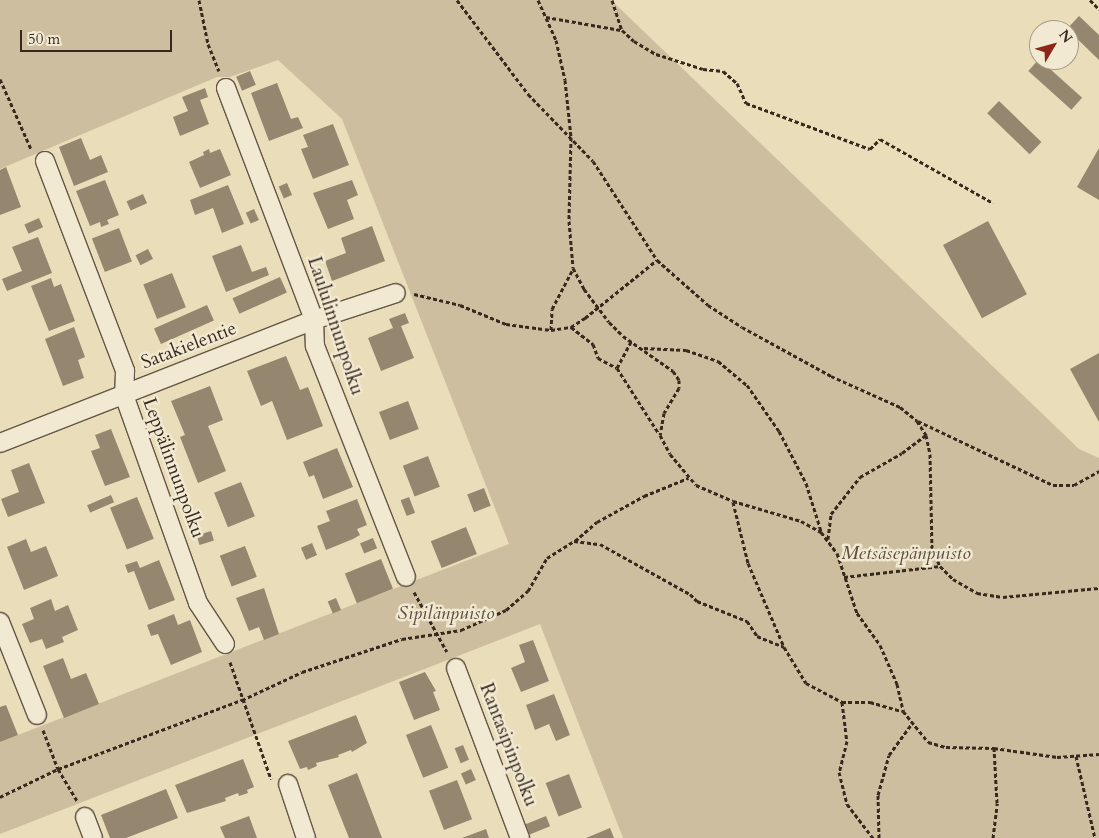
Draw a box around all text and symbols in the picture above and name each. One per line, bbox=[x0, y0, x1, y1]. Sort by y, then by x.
scale bar bbox=[22, 20, 175, 52]
north arrow bbox=[1029, 20, 1079, 70]
text: N bbox=[1054, 26, 1077, 47]
text: 50 m bbox=[28, 29, 60, 49]
street label: Laululinnunpolku bbox=[302, 254, 368, 398]
street label: Satakielentie bbox=[138, 317, 240, 375]
street label: Leppälinnunpolku bbox=[137, 395, 209, 541]
park label: Metsäsepänpuisto bbox=[841, 543, 971, 565]
park label: Sipilänpuisto bbox=[398, 603, 494, 625]
street label: Rantasipinpolku bbox=[474, 680, 542, 810]

